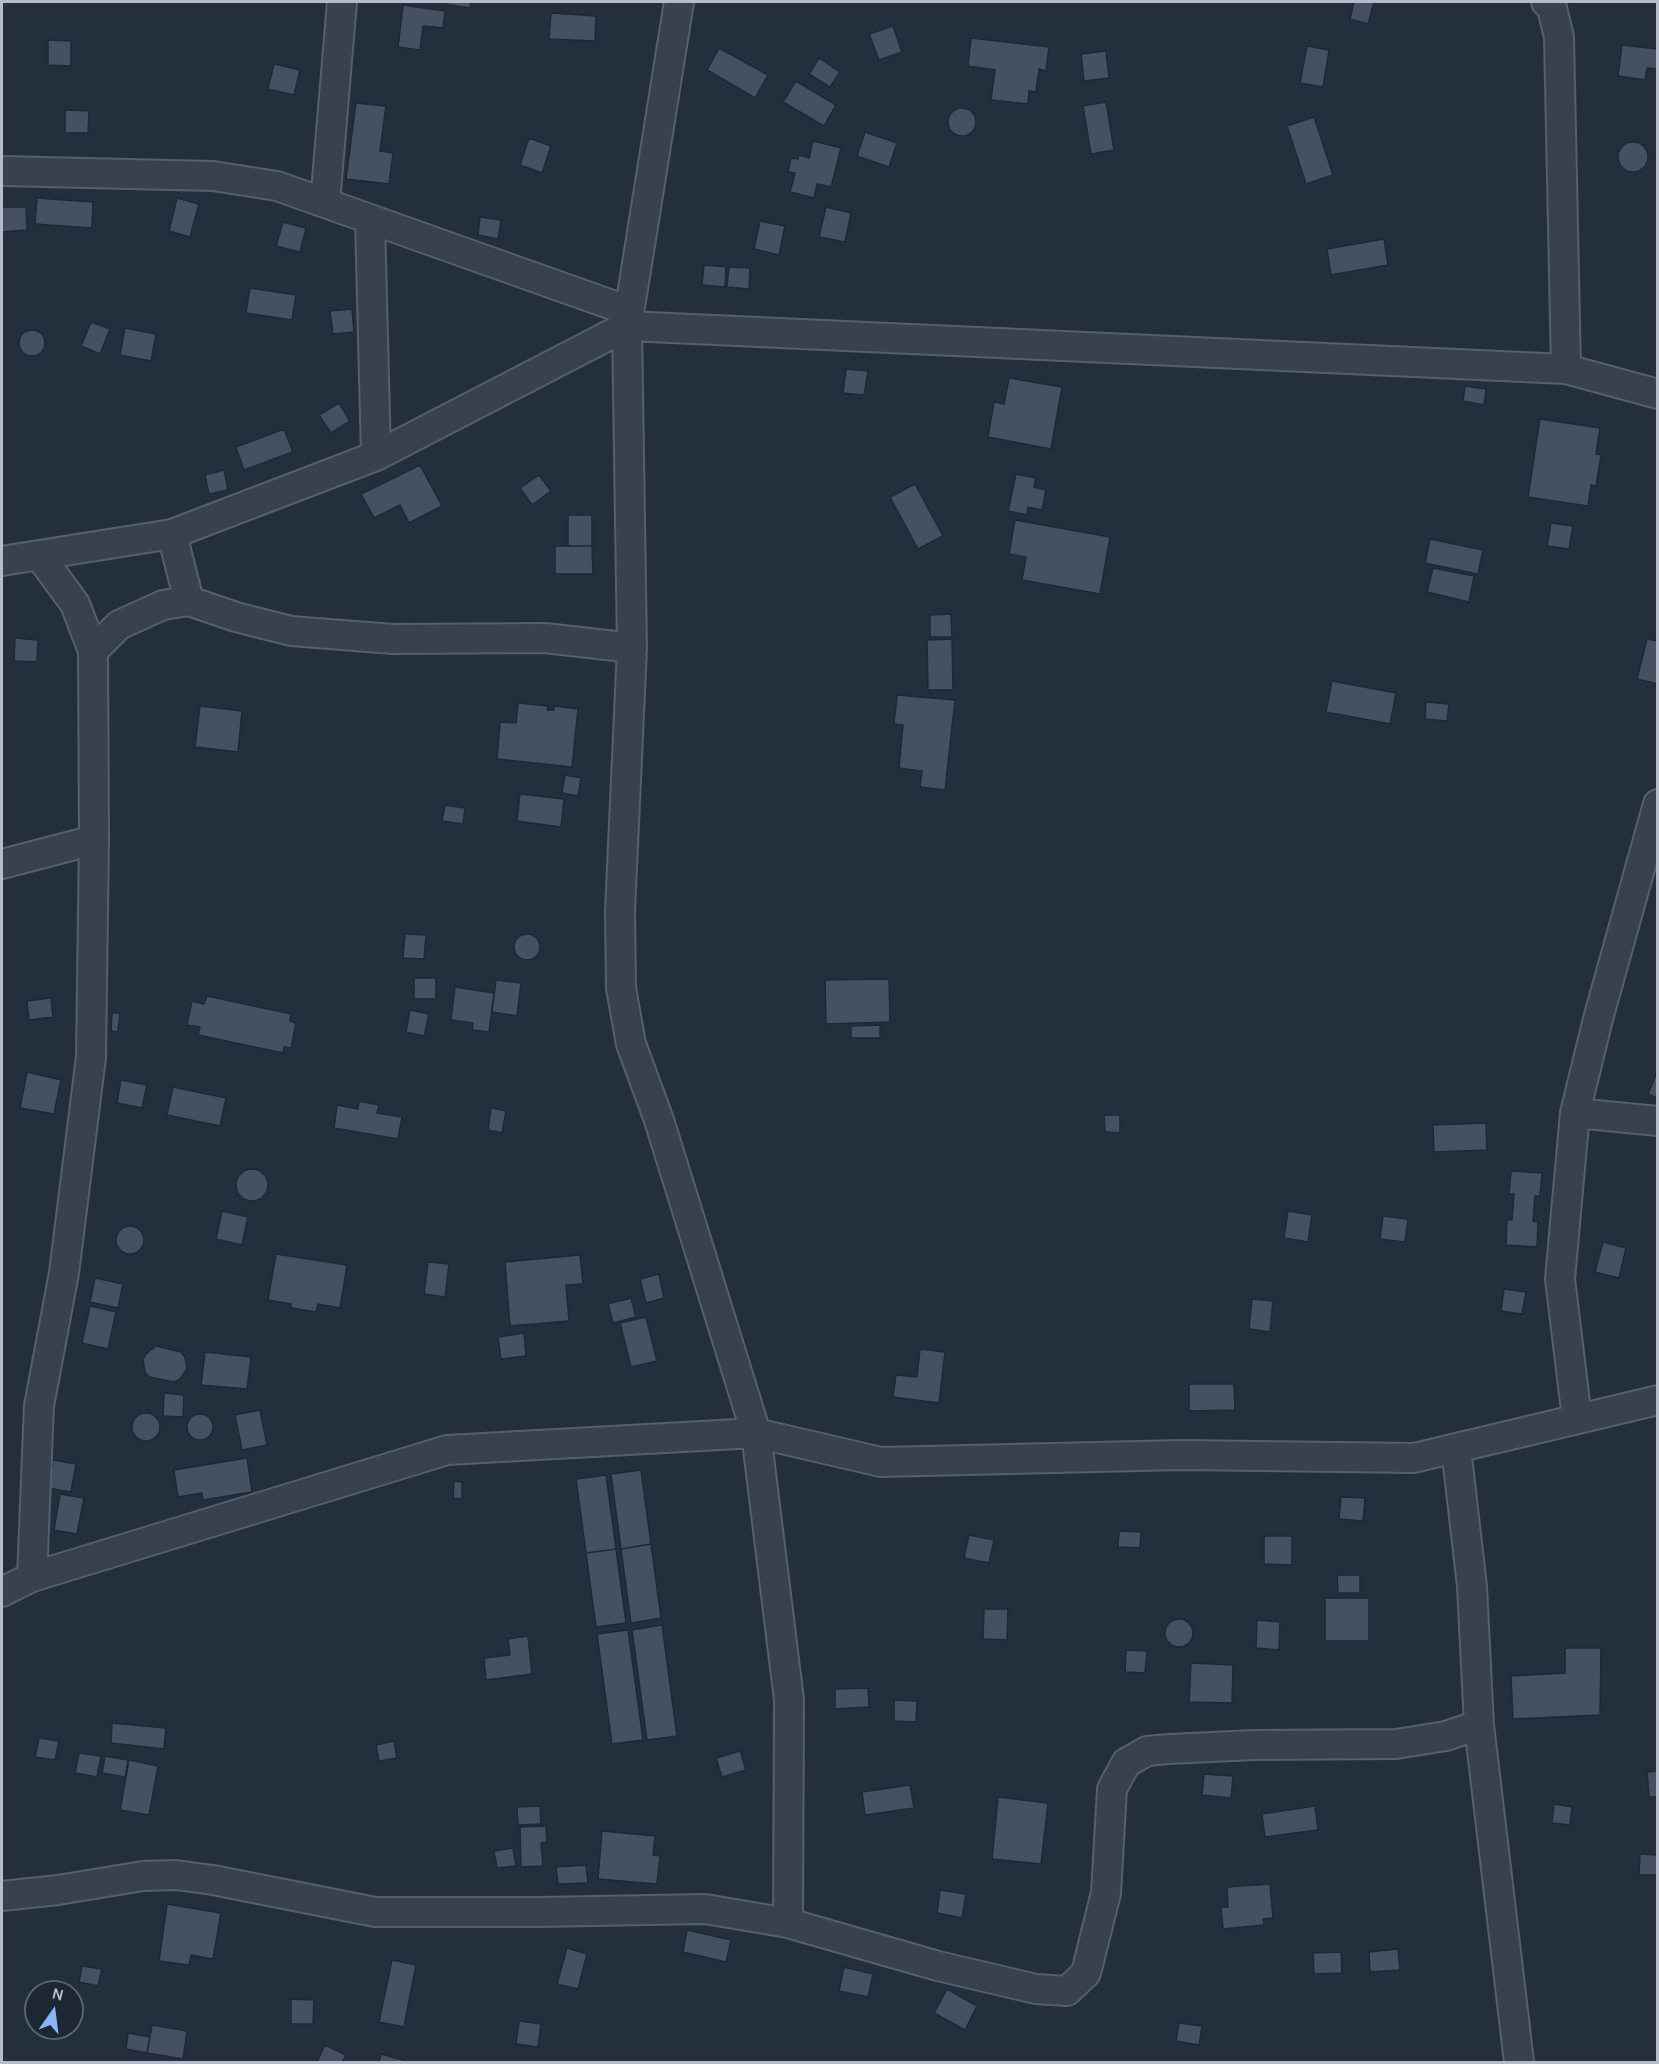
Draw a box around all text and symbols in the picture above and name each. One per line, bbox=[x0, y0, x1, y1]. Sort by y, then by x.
north arrow bbox=[24, 1980, 84, 2040]
text: N bbox=[50, 1983, 66, 2005]

